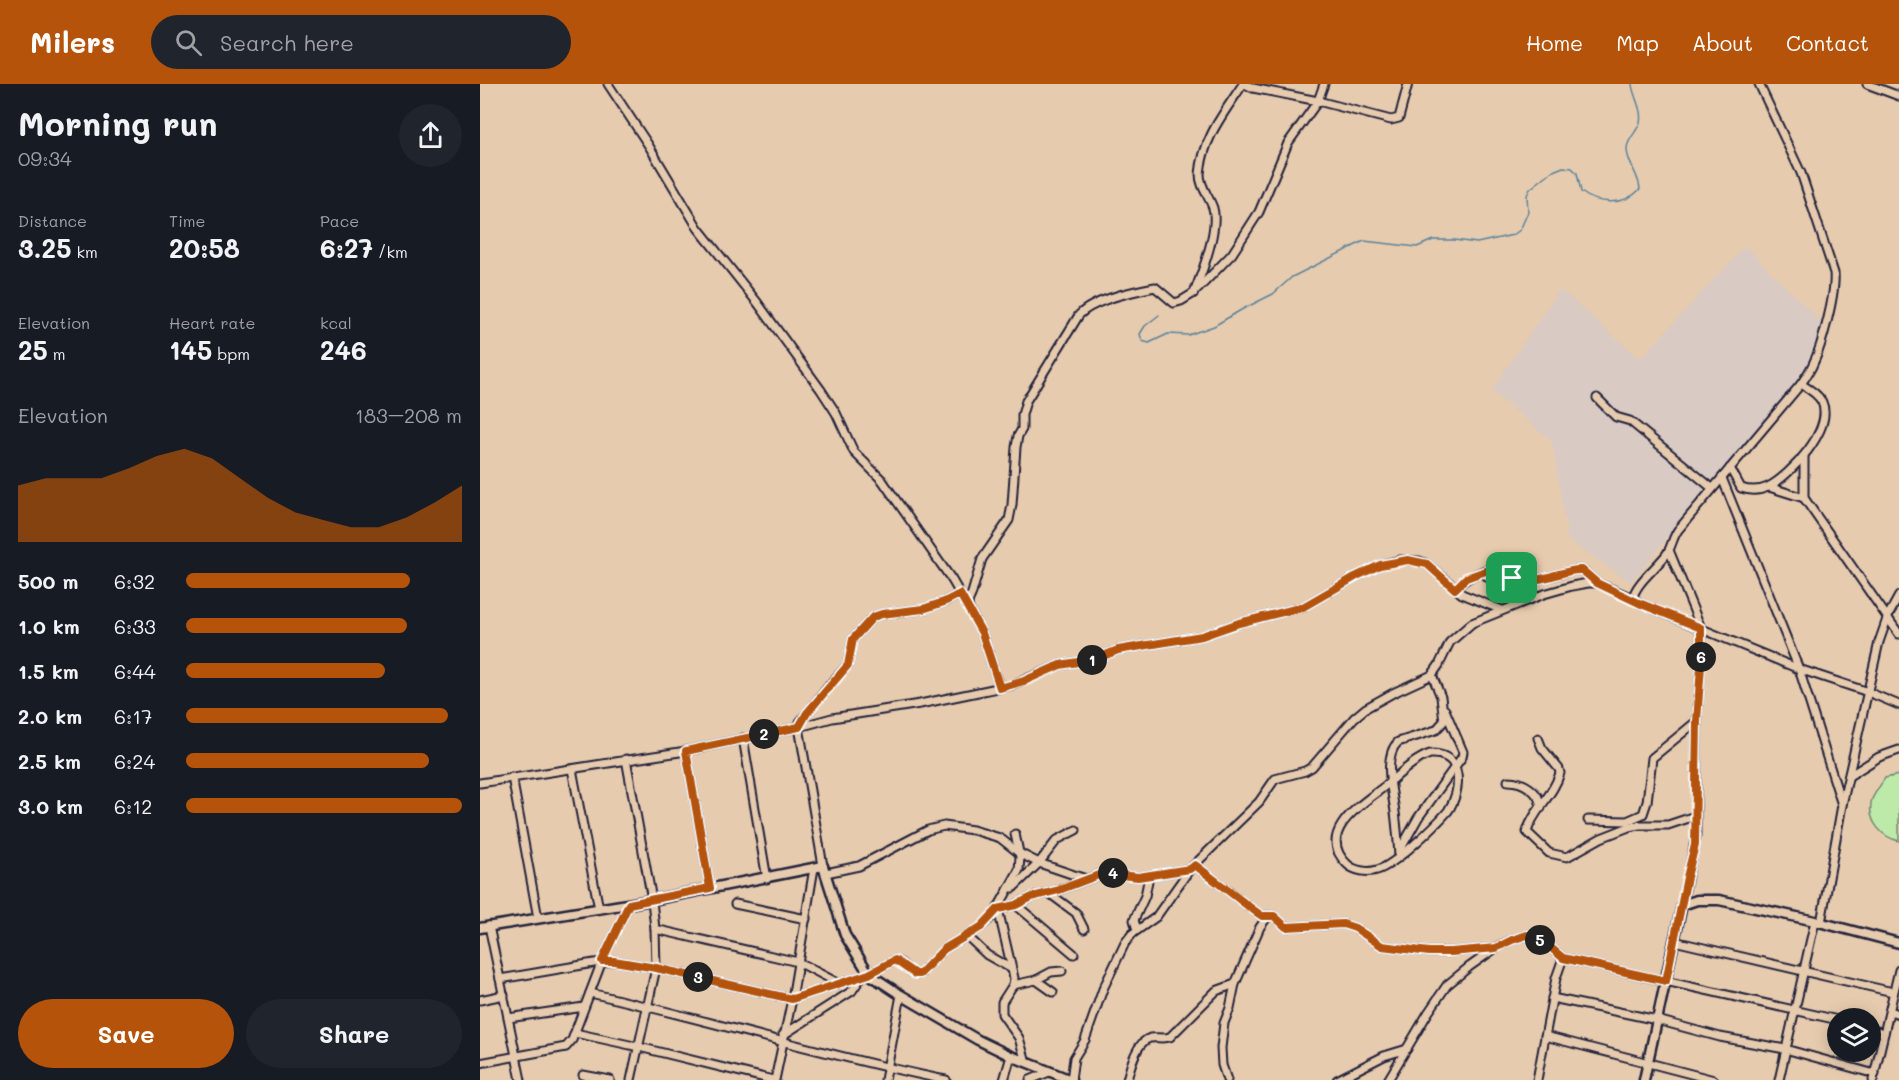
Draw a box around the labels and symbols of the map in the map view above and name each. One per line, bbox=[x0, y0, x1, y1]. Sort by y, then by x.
pin bbox=[1486, 552, 1537, 603]
pin: 6 bbox=[1686, 642, 1716, 672]
pin: 1 bbox=[1077, 645, 1107, 675]
pin: 2 bbox=[749, 719, 779, 749]
pin: 4 bbox=[1098, 858, 1128, 888]
pin: 5 bbox=[1525, 925, 1555, 955]
pin: 3 bbox=[683, 962, 713, 992]

